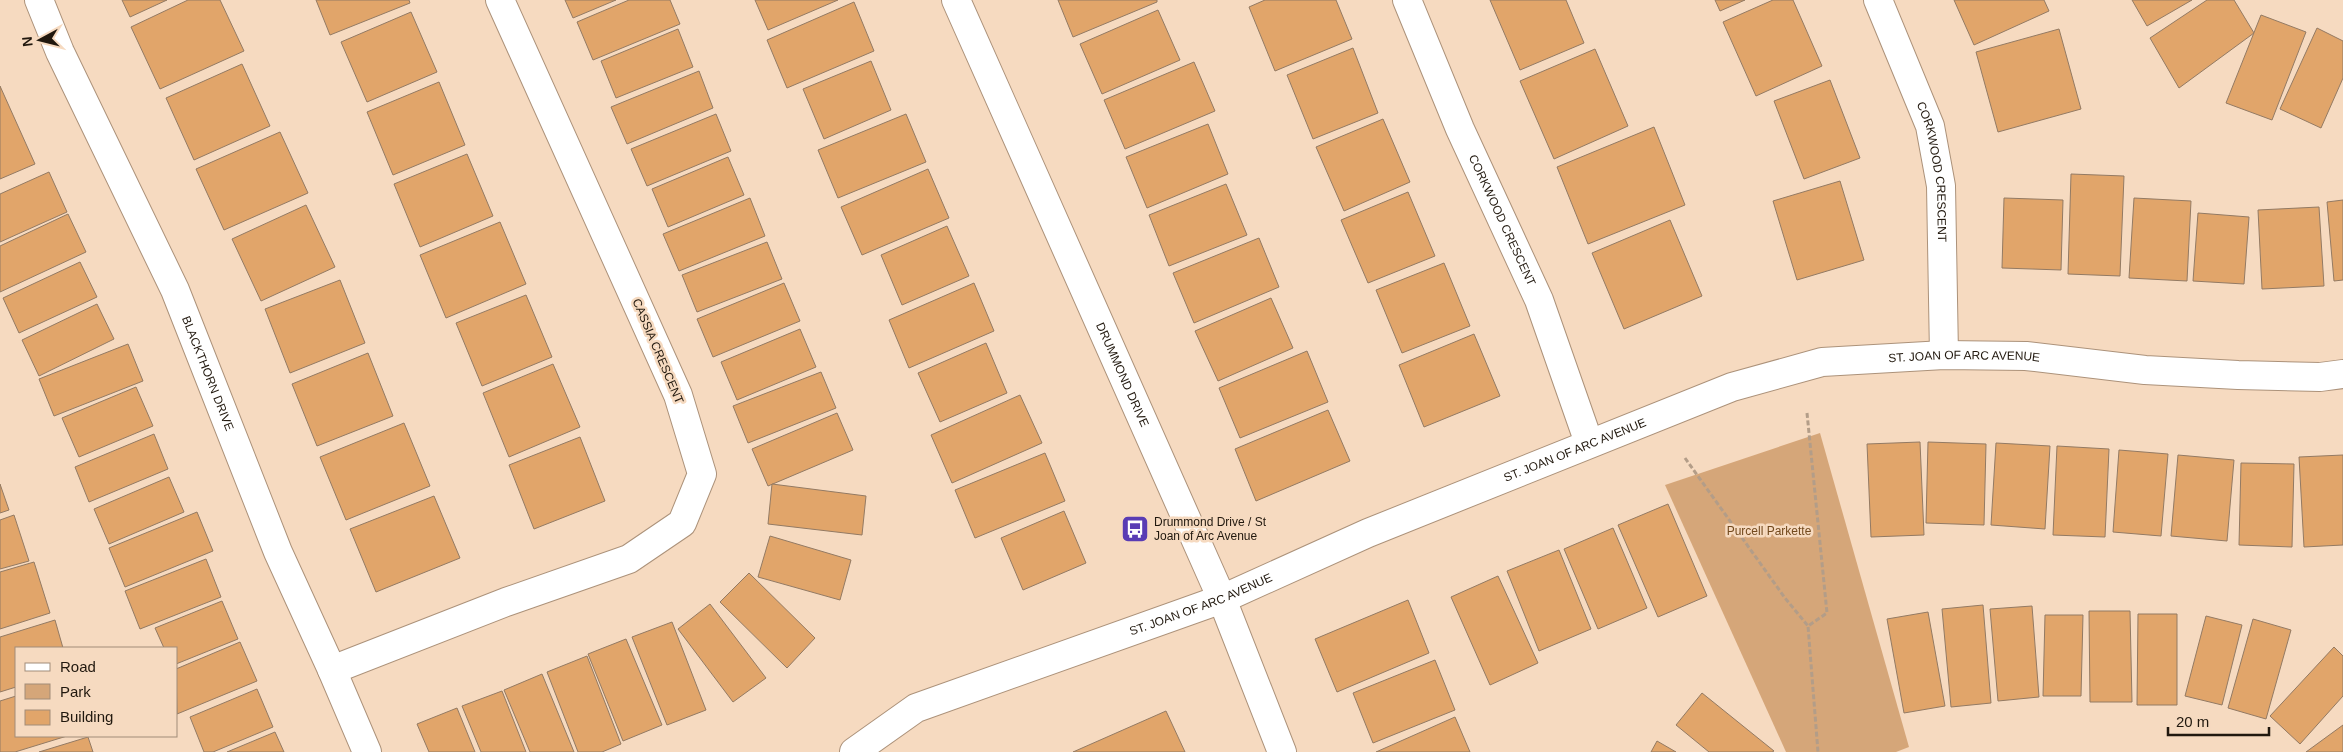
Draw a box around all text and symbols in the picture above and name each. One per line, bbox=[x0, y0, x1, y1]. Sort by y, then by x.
north arrow bbox=[15, 15, 65, 65]
text: N bbox=[19, 36, 36, 48]
street label: CORKWOOD CRESCENT bbox=[1914, 100, 1949, 243]
street label: CORKWOOD CRESCENT bbox=[1466, 153, 1539, 289]
street label: CASSIA CRESCENT bbox=[630, 296, 687, 406]
street label: BLACKTHORN DRIVE bbox=[179, 314, 237, 433]
street label: DRUMMOND DRIVE bbox=[1093, 320, 1152, 429]
street label: ST. JOAN OF ARC AVENUE bbox=[1888, 348, 2041, 365]
street label: ST. JOAN OF ARC AVENUE bbox=[1502, 415, 1648, 485]
bus stop icon: Drummond Drive / St Joan of Arc Avenue bbox=[1120, 514, 1150, 544]
place label: Drummond Drive / St Joan of Arc Avenue bbox=[1154, 515, 1267, 543]
park label: Purcell Parkette bbox=[1727, 524, 1812, 538]
street label: ST. JOAN OF ARC AVENUE bbox=[1127, 570, 1274, 638]
legend bbox=[15, 647, 178, 737]
text: Road bbox=[60, 658, 96, 675]
text: Park bbox=[60, 683, 91, 700]
scale bar bbox=[2168, 704, 2269, 736]
text: Building bbox=[60, 708, 113, 725]
text: 20 m bbox=[2176, 713, 2209, 730]

